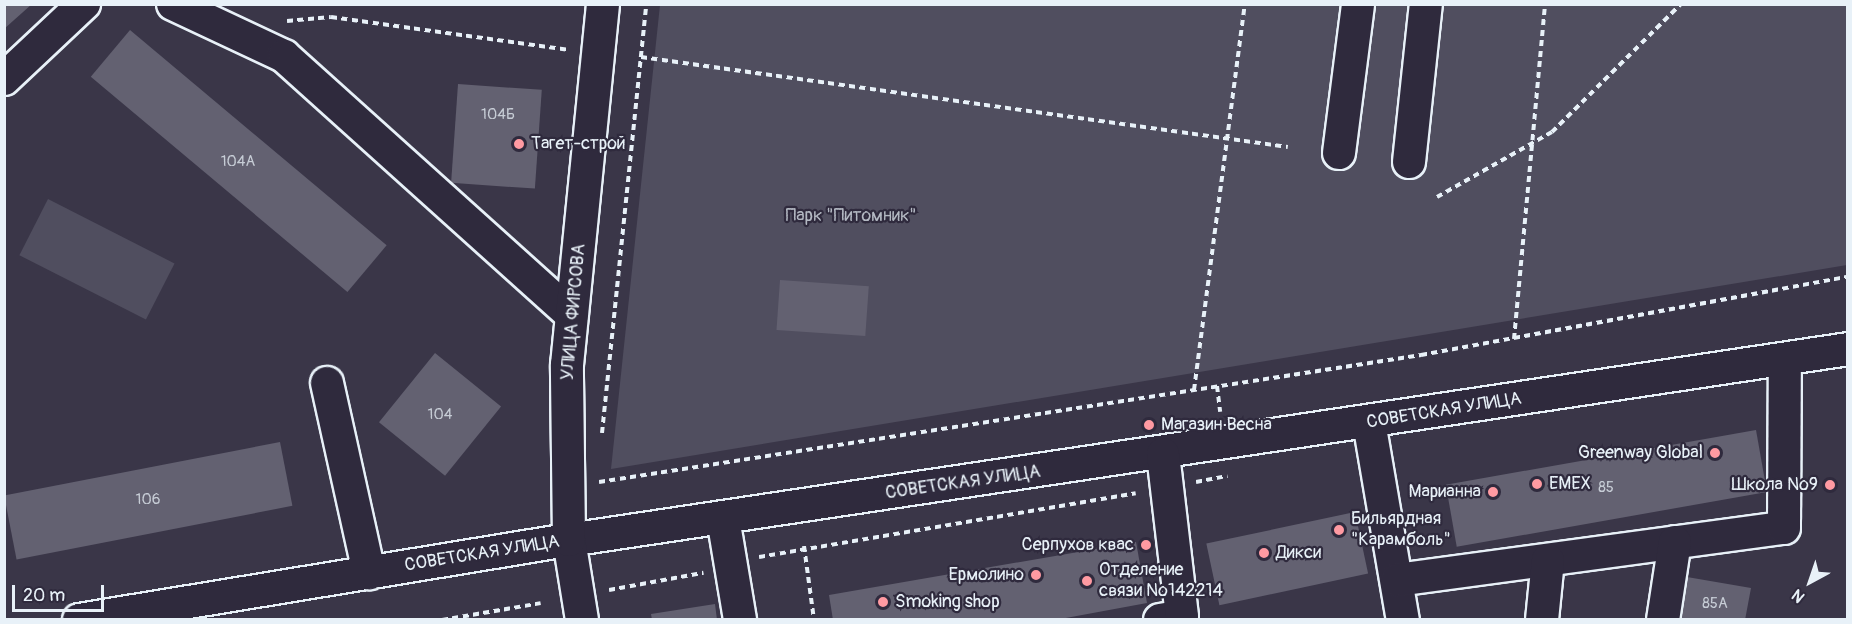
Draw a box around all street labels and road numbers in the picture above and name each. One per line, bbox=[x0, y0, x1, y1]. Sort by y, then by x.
street label: УЛИЦА ФИРСОВА bbox=[557, 243, 591, 381]
street label: СОВЕТСКАЯ УЛИЦА bbox=[1365, 388, 1523, 434]
street label: СОВЕТСКАЯ УЛИЦА bbox=[884, 461, 1042, 505]
street label: СОВЕТСКАЯ УЛИЦА bbox=[403, 531, 561, 577]

